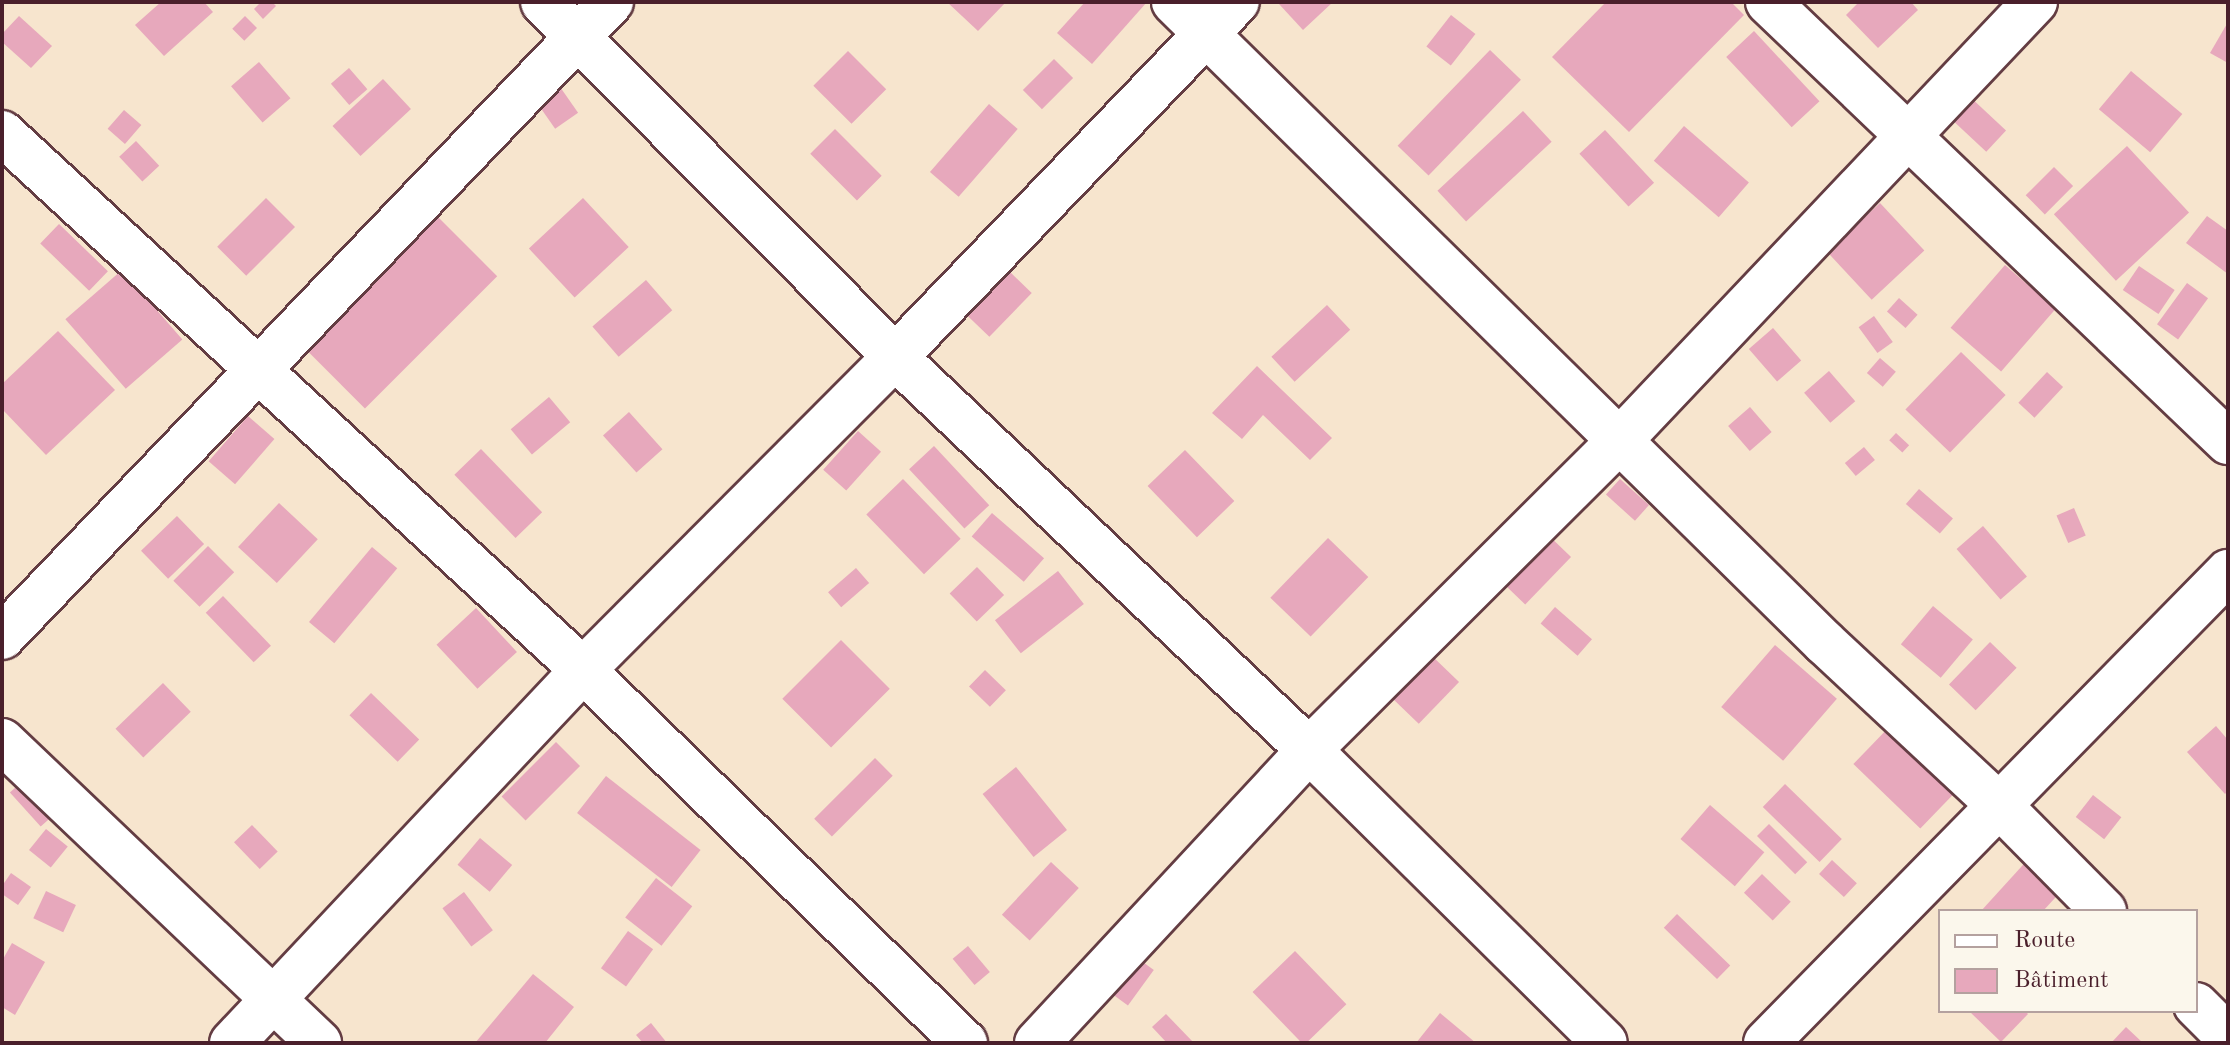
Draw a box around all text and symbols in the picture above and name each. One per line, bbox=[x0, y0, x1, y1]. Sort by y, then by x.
legend bbox=[1938, 909, 2198, 1013]
text: Route bbox=[2014, 929, 2075, 953]
text: Bâtiment bbox=[2014, 969, 2109, 993]

